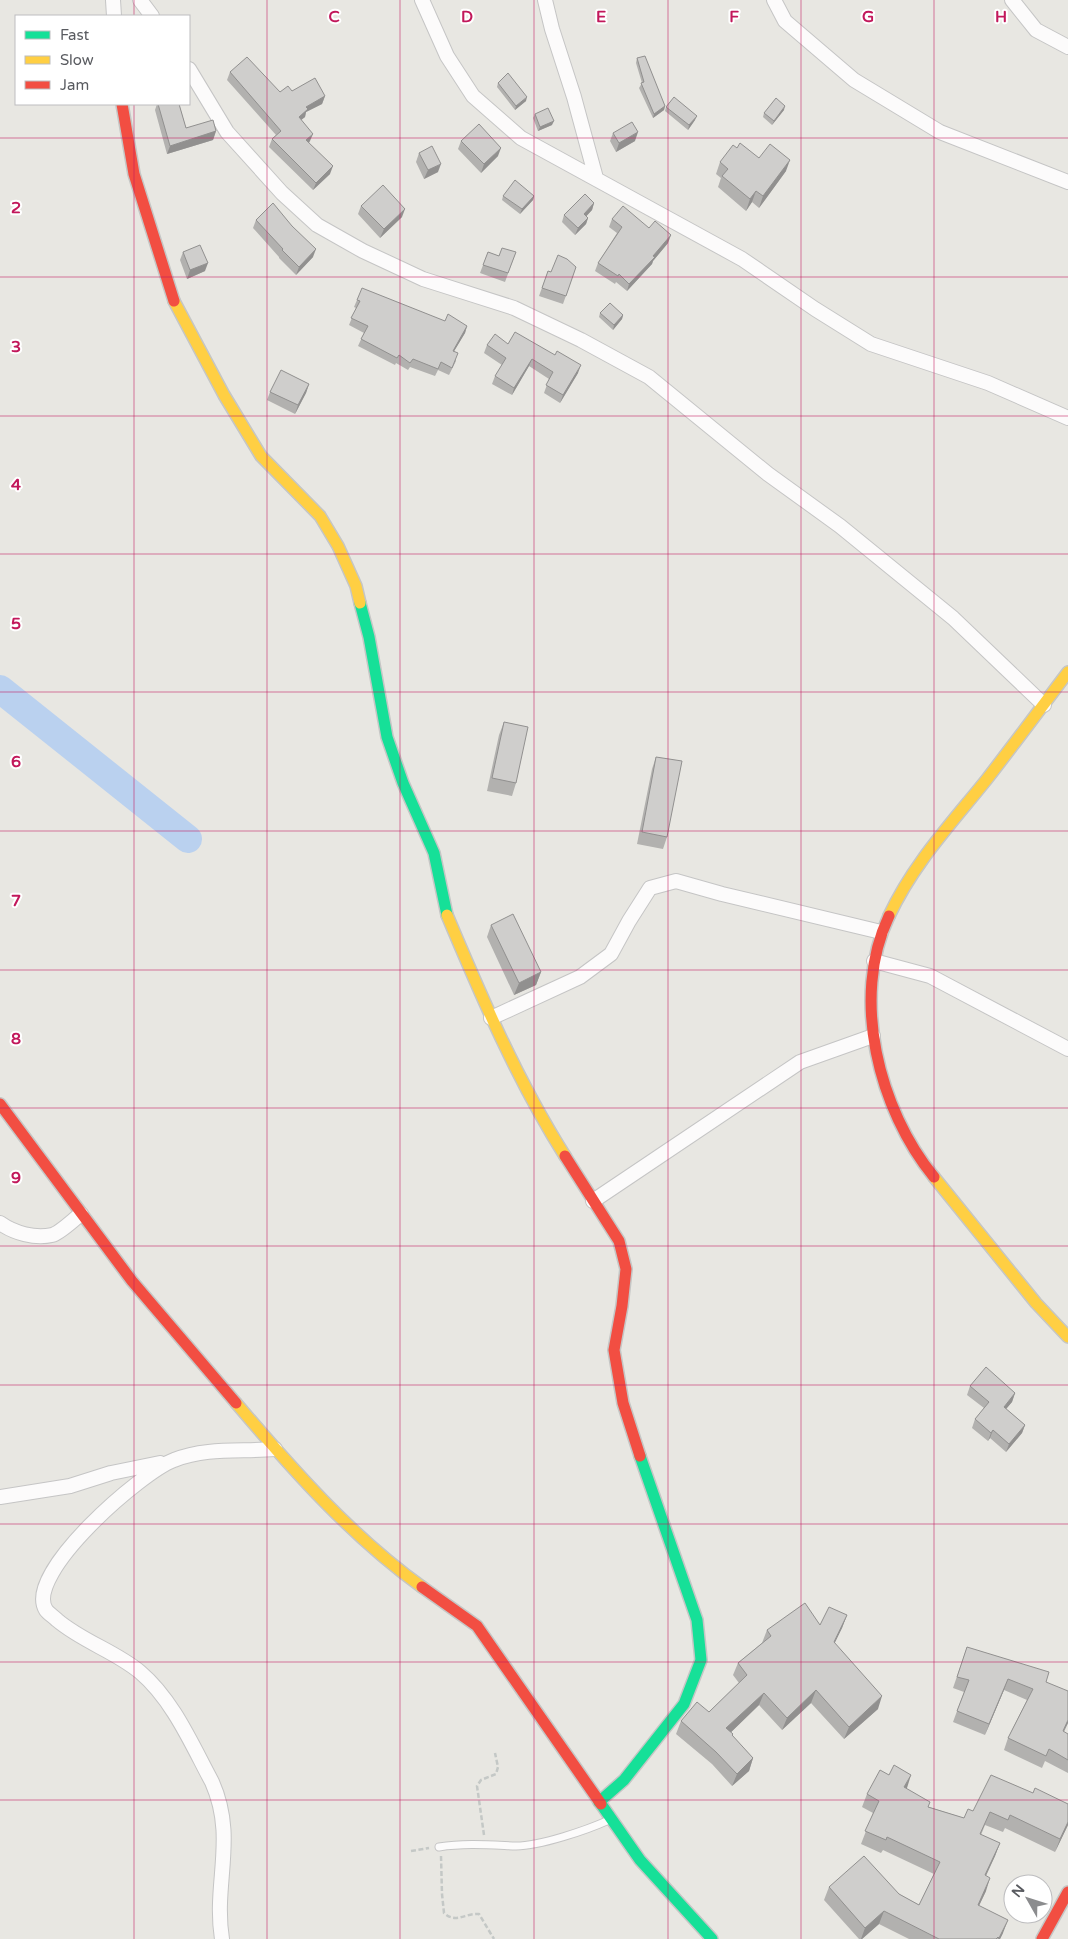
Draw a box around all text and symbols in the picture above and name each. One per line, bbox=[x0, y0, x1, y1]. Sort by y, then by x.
text: C bbox=[328, 7, 340, 27]
text: D bbox=[461, 7, 473, 27]
text: E bbox=[596, 7, 606, 27]
text: F bbox=[729, 7, 739, 27]
text: G bbox=[862, 7, 874, 27]
text: H bbox=[995, 7, 1007, 27]
legend bbox=[15, 15, 190, 105]
text: Fast bbox=[60, 26, 90, 44]
text: Slow bbox=[60, 51, 94, 69]
text: Jam bbox=[60, 76, 89, 94]
text: 2 bbox=[11, 198, 21, 218]
text: 3 bbox=[11, 337, 21, 357]
text: 4 bbox=[11, 475, 21, 495]
text: 5 bbox=[11, 614, 21, 634]
text: 6 bbox=[11, 752, 21, 772]
text: 7 bbox=[11, 891, 21, 911]
text: 8 bbox=[11, 1029, 21, 1049]
text: 9 bbox=[11, 1168, 21, 1188]
north arrow bbox=[1003, 1874, 1053, 1924]
text: N bbox=[1008, 1881, 1028, 1901]

